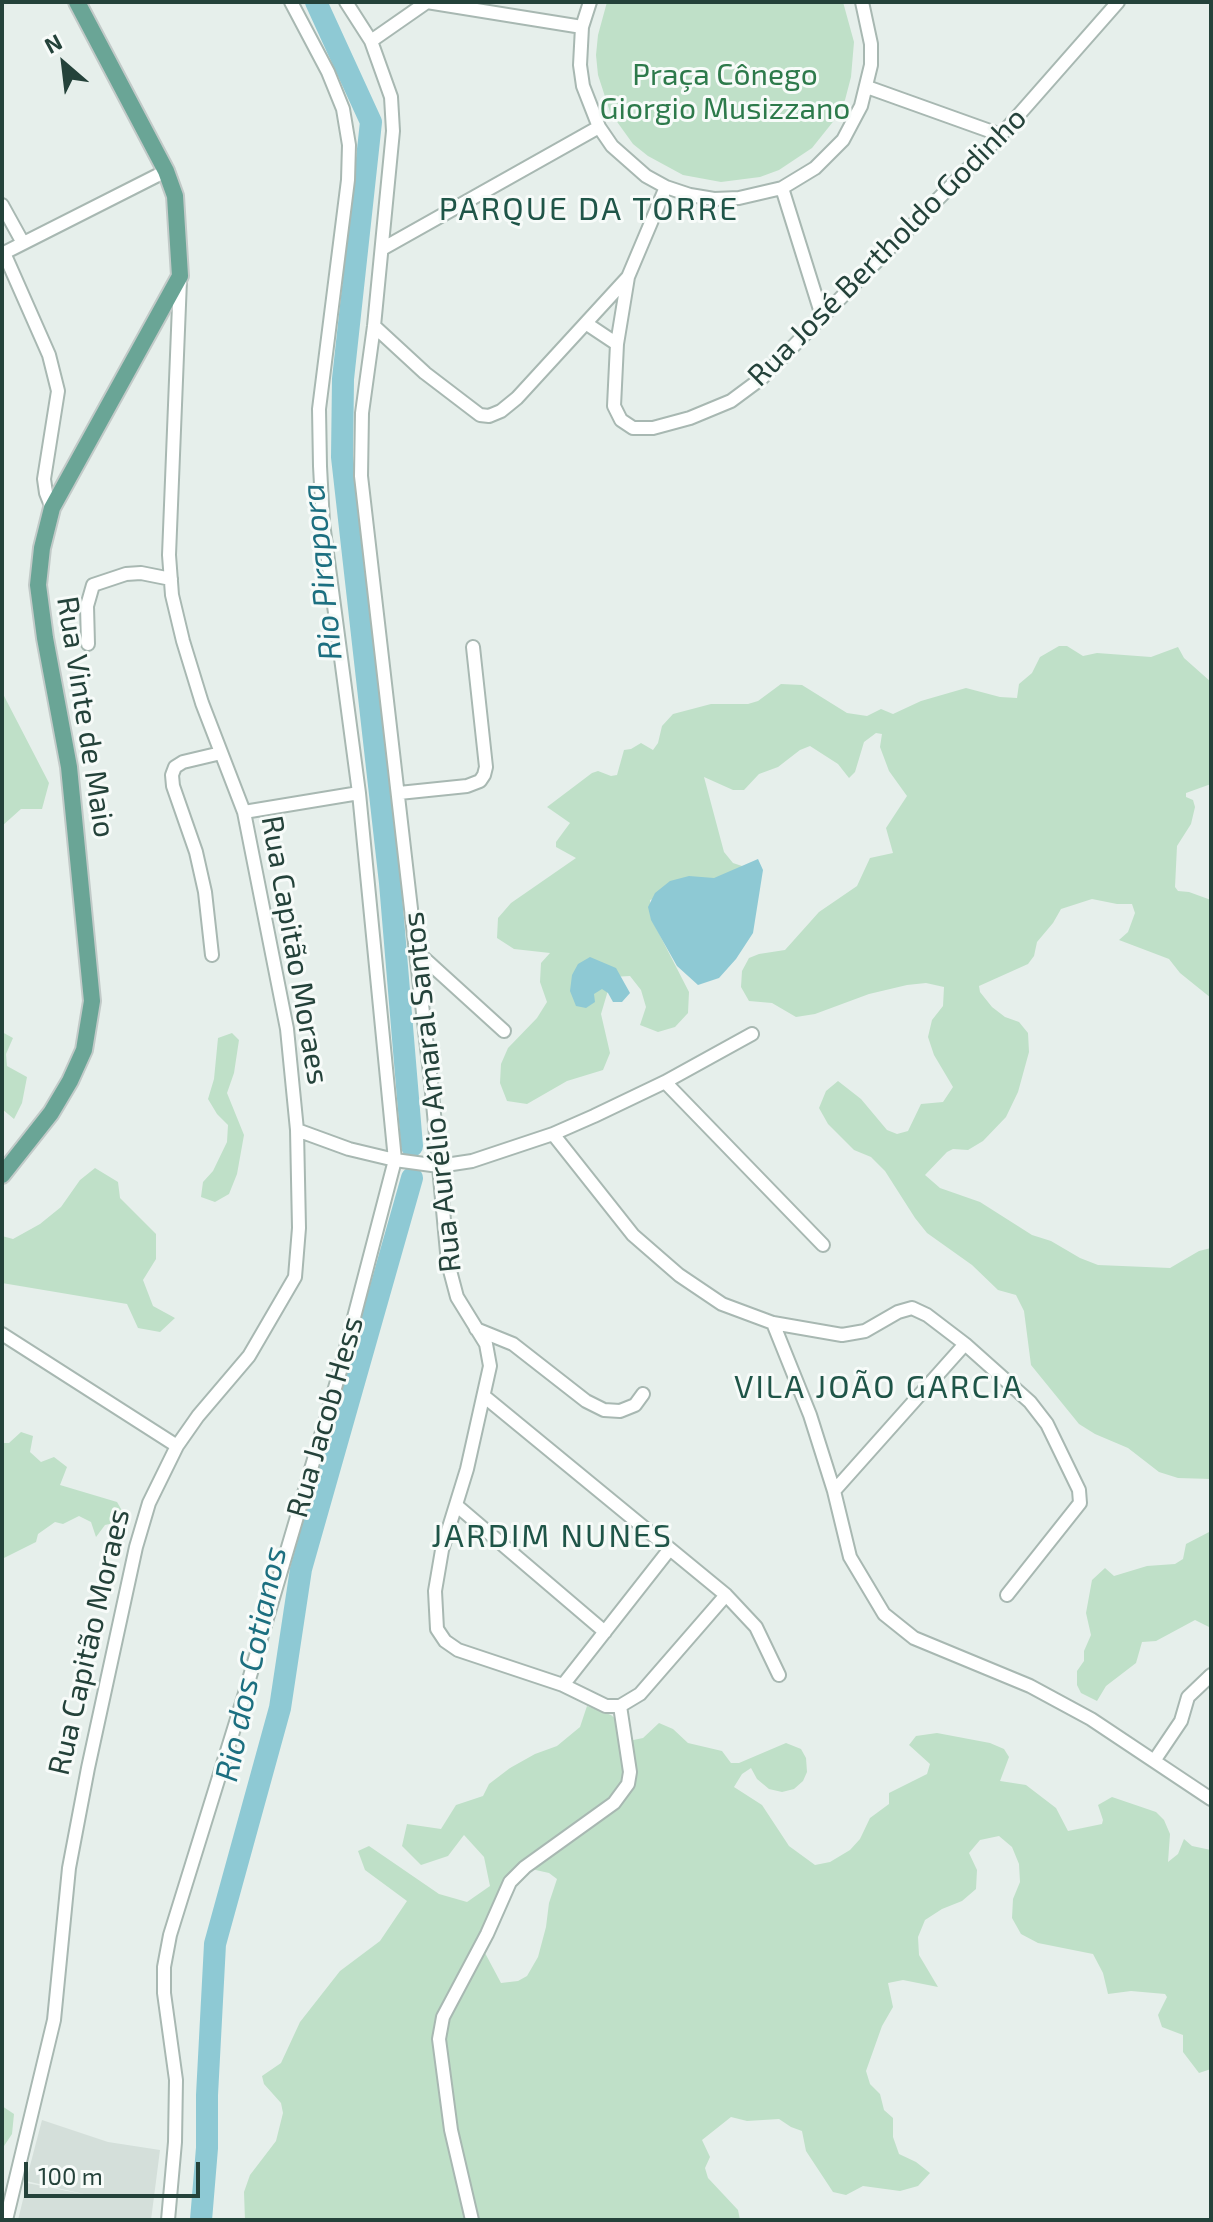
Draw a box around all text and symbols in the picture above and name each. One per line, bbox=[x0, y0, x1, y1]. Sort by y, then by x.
north arrow bbox=[24, 24, 104, 104]
text: N bbox=[40, 28, 66, 58]
park label: Praça Cônego Giorgio Musizzano bbox=[600, 57, 850, 128]
street label: Rua José Bertholdo Godinho bbox=[740, 100, 1034, 394]
district label: PARQUE DA TORRE bbox=[439, 190, 739, 228]
water label: Rio Pirapora bbox=[294, 482, 350, 662]
street label: Rua Vinte de Maio bbox=[49, 594, 123, 840]
street label: Rua Capitão Moraes bbox=[254, 813, 336, 1087]
street label: Rua Aurélio Amaral Santos bbox=[395, 910, 469, 1274]
street label: Rua Jacob Hess bbox=[279, 1312, 371, 1522]
district label: VILA JOÃO GARCIA bbox=[734, 1368, 1024, 1406]
street label: Rua Capitão Moraes bbox=[41, 1505, 137, 1779]
district label: JARDIM NUNES bbox=[431, 1517, 673, 1555]
water label: Rio dos Cotianos bbox=[207, 1543, 295, 1785]
scale bar bbox=[28, 2146, 204, 2196]
text: 100 m bbox=[38, 2161, 103, 2190]

